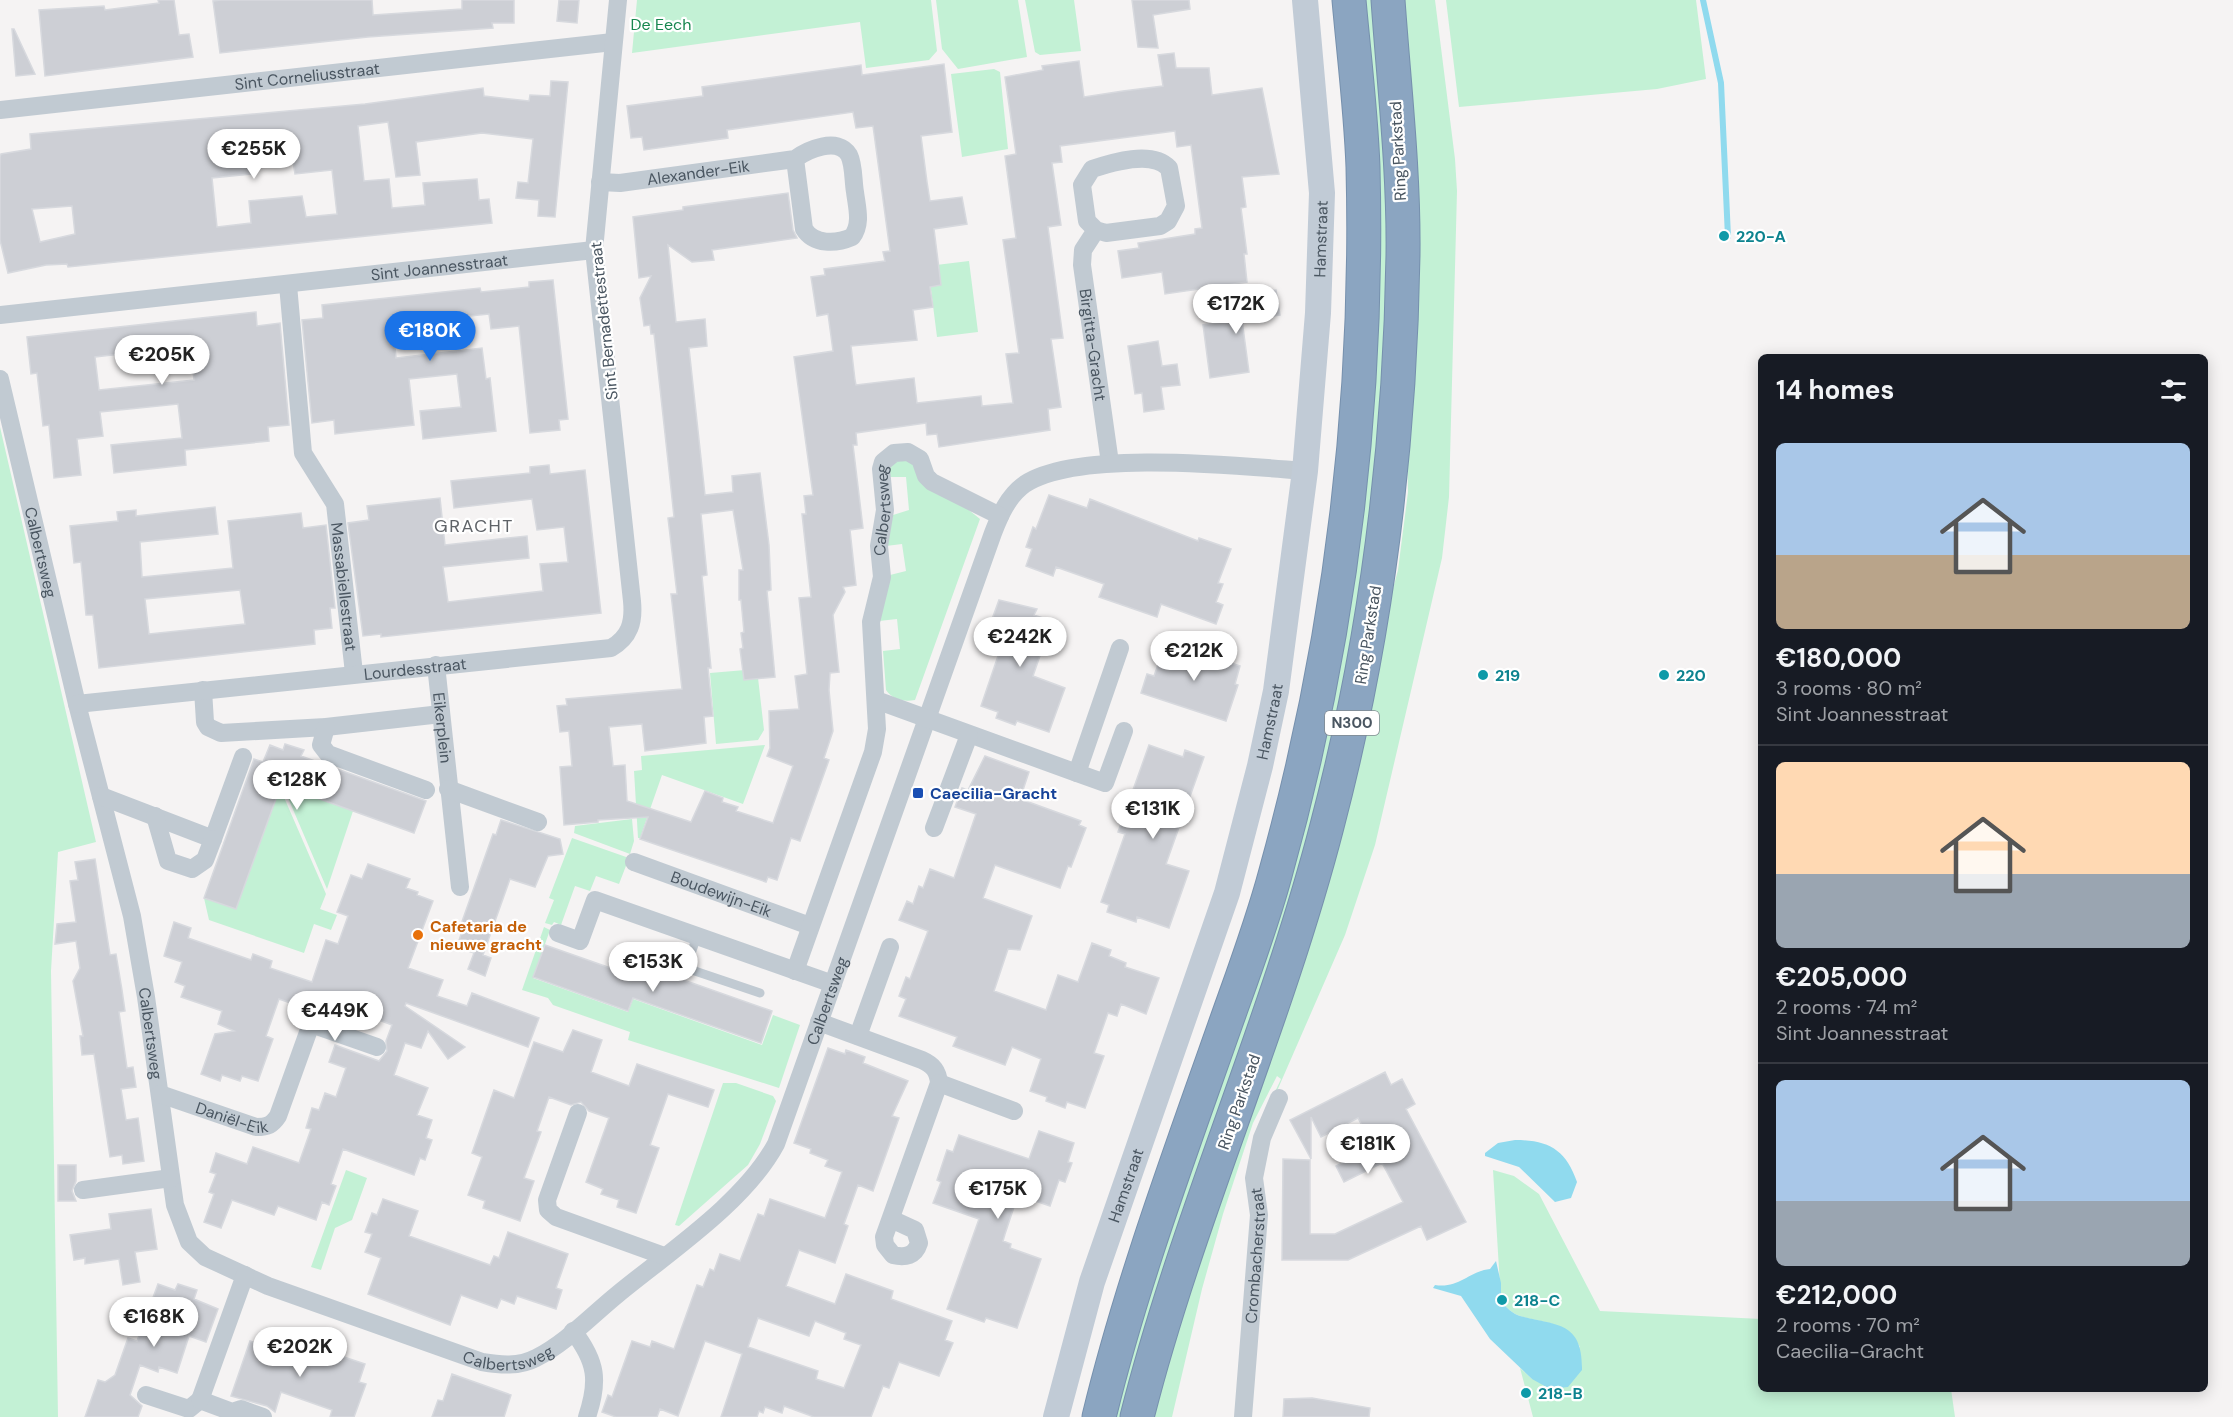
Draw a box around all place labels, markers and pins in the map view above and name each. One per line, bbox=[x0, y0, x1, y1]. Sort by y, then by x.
pin: €255K bbox=[212, 129, 296, 180]
place label: 220-A bbox=[1736, 226, 1786, 247]
marker: 220-A bbox=[1717, 229, 1731, 243]
pin: €172K bbox=[1194, 284, 1278, 335]
pin: €180K bbox=[388, 311, 472, 362]
pin: €205K bbox=[120, 335, 204, 386]
pin: €242K bbox=[978, 617, 1062, 668]
pin: €212K bbox=[1152, 631, 1236, 682]
place label: 219 bbox=[1495, 665, 1520, 686]
place label: 220 bbox=[1676, 665, 1706, 686]
marker: 219 bbox=[1476, 668, 1490, 682]
marker: 220 bbox=[1657, 668, 1671, 682]
pin: €128K bbox=[255, 760, 339, 811]
place label: Caecilia-Gracht bbox=[930, 783, 1057, 804]
marker: Caecilia-Gracht bbox=[911, 786, 925, 800]
pin: €131K bbox=[1111, 789, 1195, 840]
place label: Cafetaria de nieuwe gracht bbox=[430, 916, 542, 955]
marker: Cafetaria de nieuwe gracht bbox=[411, 928, 425, 942]
pin: €153K bbox=[611, 942, 695, 993]
pin: €449K bbox=[293, 991, 377, 1042]
pin: €181K bbox=[1326, 1124, 1410, 1175]
pin: €175K bbox=[956, 1169, 1040, 1220]
place label: 218-C bbox=[1514, 1290, 1560, 1311]
marker: 218-C bbox=[1495, 1293, 1509, 1307]
pin: €168K bbox=[112, 1297, 196, 1348]
pin: €202K bbox=[258, 1327, 342, 1378]
place label: 218-B bbox=[1538, 1383, 1583, 1404]
marker: 218-B bbox=[1519, 1386, 1533, 1400]

